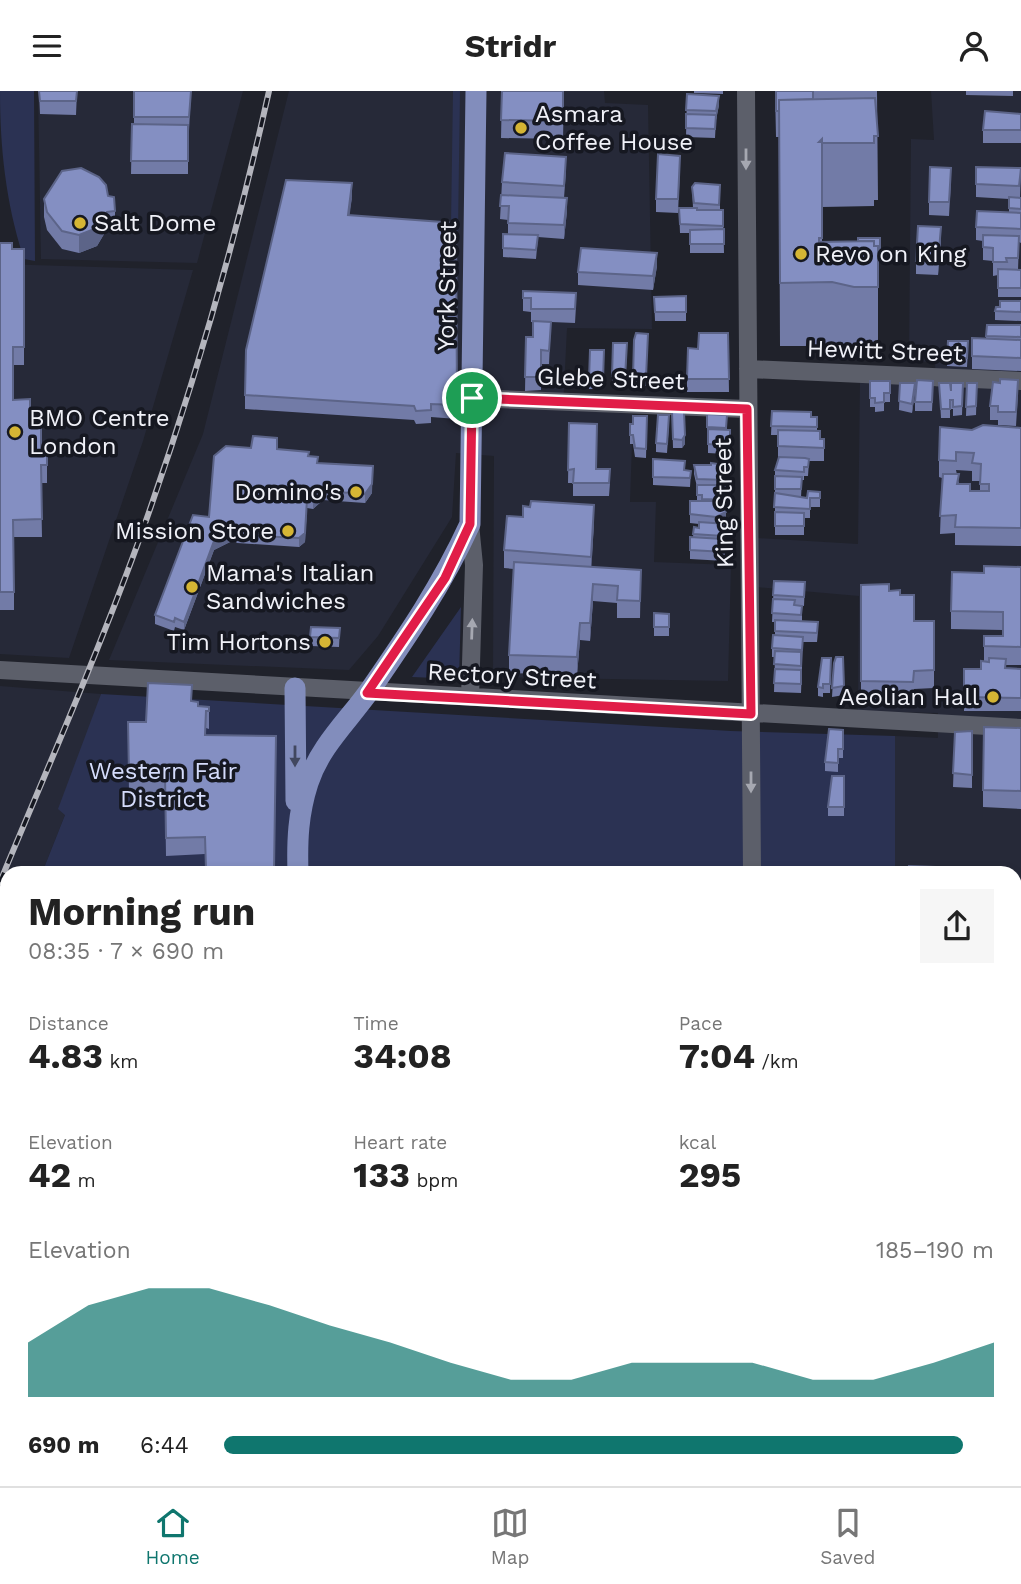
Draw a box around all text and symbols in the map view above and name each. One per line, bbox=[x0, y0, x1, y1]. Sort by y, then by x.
icon: menu bbox=[28, 27, 66, 65]
text: Stridr bbox=[465, 27, 556, 65]
icon: person bbox=[955, 27, 993, 65]
place label: Asmara Coffee House bbox=[535, 100, 693, 156]
marker: Asmara Coffee House bbox=[513, 120, 529, 136]
one-way arrow bbox=[741, 148, 752, 170]
place label: Salt Dome bbox=[94, 209, 216, 237]
marker: Salt Dome bbox=[72, 215, 88, 231]
street label: York Street bbox=[432, 221, 462, 351]
place label: Revo on King bbox=[815, 240, 967, 268]
marker: Revo on King bbox=[793, 246, 809, 262]
street label: Hewitt Street bbox=[806, 334, 964, 368]
street label: Glebe Street bbox=[537, 362, 685, 396]
pin bbox=[442, 368, 502, 428]
icon: arrive bbox=[453, 379, 491, 417]
place label: BMO Centre London bbox=[29, 404, 170, 460]
marker: BMO Centre London bbox=[7, 424, 23, 440]
street label: King Street bbox=[709, 438, 739, 568]
place label: Domino's bbox=[234, 478, 342, 506]
marker: Domino's bbox=[348, 484, 364, 500]
place label: Mission Store bbox=[115, 517, 274, 545]
marker: Mission Store bbox=[280, 523, 296, 539]
place label: Mama's Italian Sandwiches bbox=[206, 559, 374, 615]
marker: Mama's Italian Sandwiches bbox=[184, 579, 200, 595]
one-way arrow bbox=[467, 618, 478, 640]
place label: Tim Hortons bbox=[167, 628, 311, 656]
marker: Tim Hortons bbox=[317, 634, 333, 650]
street label: Rectory Street bbox=[427, 658, 597, 694]
place label: Aeolian Hall bbox=[839, 683, 980, 711]
marker: Aeolian Hall bbox=[985, 689, 1001, 705]
one-way arrow bbox=[289, 745, 301, 767]
park label: Western Fair District bbox=[89, 757, 238, 813]
one-way arrow bbox=[745, 772, 757, 794]
button: share bbox=[920, 889, 994, 963]
text: Morning run bbox=[28, 890, 255, 934]
text: 08:35 · 7 × 690 m bbox=[28, 938, 224, 965]
text: Distance bbox=[28, 1012, 109, 1035]
text: Time bbox=[353, 1012, 399, 1035]
text: Pace bbox=[679, 1012, 723, 1035]
text: 4.83 bbox=[28, 1035, 103, 1077]
text: 34:08 bbox=[353, 1035, 452, 1077]
text: 7:04 bbox=[679, 1035, 755, 1077]
text: km bbox=[103, 1050, 138, 1073]
text: /km bbox=[755, 1050, 799, 1073]
text: Elevation bbox=[28, 1131, 113, 1154]
text: Heart rate bbox=[353, 1131, 447, 1154]
text: kcal bbox=[679, 1131, 716, 1154]
text: 42 bbox=[28, 1154, 71, 1196]
text: 133 bbox=[353, 1154, 410, 1196]
text: 295 bbox=[679, 1154, 741, 1196]
text: m bbox=[71, 1169, 96, 1192]
text: bpm bbox=[410, 1169, 458, 1192]
text: Elevation bbox=[28, 1237, 131, 1264]
text: 185–190 m bbox=[876, 1237, 994, 1264]
text: 690 m bbox=[28, 1432, 99, 1459]
text: 6:44 bbox=[140, 1432, 189, 1459]
tab: Home bbox=[145, 1504, 200, 1569]
tab: Map bbox=[491, 1504, 529, 1569]
tab: Saved bbox=[820, 1504, 876, 1569]

